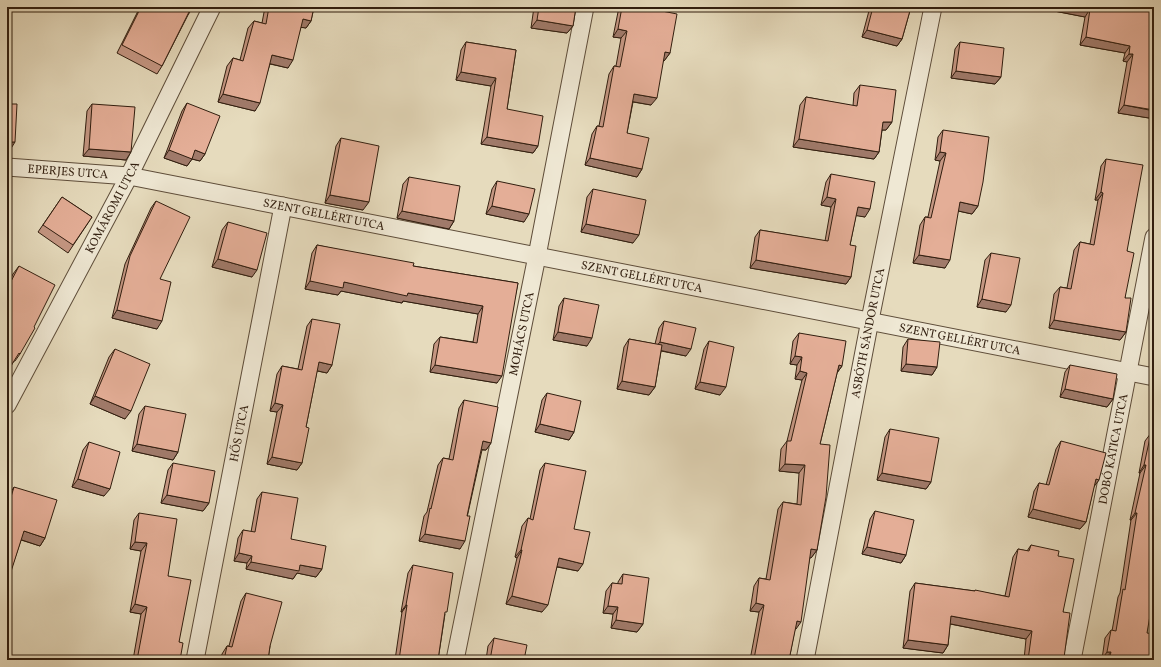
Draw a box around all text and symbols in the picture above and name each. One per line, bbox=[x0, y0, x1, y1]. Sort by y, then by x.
street label: KOMÁROMI UTCA bbox=[82, 158, 144, 257]
street label: EPERJES UTCA bbox=[27, 162, 109, 183]
street label: SZENT GELLÉRT UTCA bbox=[262, 195, 387, 235]
street label: SZENT GELLÉRT UTCA bbox=[580, 258, 704, 297]
street label: ASBÓTH SÁNDOR UTCA bbox=[848, 266, 889, 400]
street label: MOHÁCS UTCA bbox=[506, 290, 539, 377]
street label: SZENT GELLÉRT UTCA bbox=[897, 320, 1022, 360]
street label: DOBÓ KATICA UTCA bbox=[1095, 392, 1133, 506]
street label: HŐS UTCA bbox=[227, 403, 253, 463]

